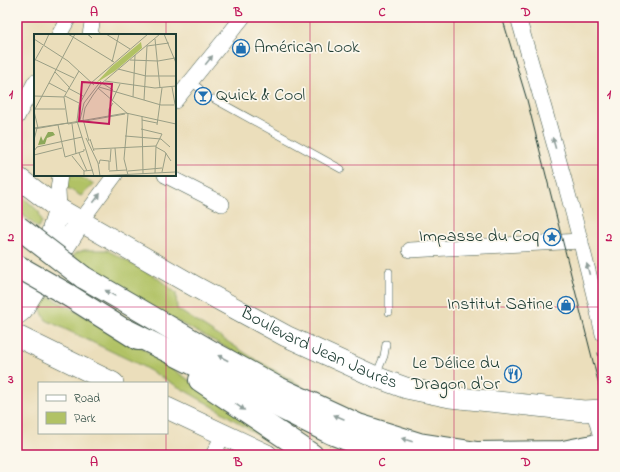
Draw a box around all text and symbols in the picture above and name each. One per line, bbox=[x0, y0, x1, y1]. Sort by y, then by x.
text: A bbox=[90, 3, 98, 22]
text: B bbox=[233, 3, 243, 22]
text: C bbox=[378, 3, 386, 22]
text: D bbox=[520, 3, 531, 22]
inset map bbox=[34, 34, 176, 176]
place label: Américan Look bbox=[254, 35, 360, 61]
shop icon: Américan Look bbox=[231, 38, 251, 58]
one-way arrow bbox=[204, 54, 213, 65]
place label: Quick & Cool bbox=[216, 83, 305, 109]
text: 1 bbox=[9, 85, 14, 104]
text: 1 bbox=[607, 85, 612, 104]
bar icon: Quick & Cool bbox=[193, 86, 213, 106]
one-way arrow bbox=[551, 137, 557, 149]
one-way arrow bbox=[93, 192, 101, 203]
place label: Impasse du Coq bbox=[419, 224, 540, 250]
place icon: Impasse du Coq bbox=[542, 227, 562, 247]
text: 2 bbox=[7, 228, 15, 247]
text: 2 bbox=[605, 228, 613, 247]
one-way arrow bbox=[585, 262, 591, 275]
one-way arrow bbox=[104, 289, 116, 296]
place label: Institut Satine bbox=[447, 292, 554, 318]
shop icon: Institut Satine bbox=[556, 295, 576, 315]
street label: Boulevard Jean Jaurès bbox=[234, 300, 401, 397]
place label: Le Délice du Dragon d'Or bbox=[410, 351, 500, 399]
one-way arrow bbox=[217, 355, 229, 361]
restaurant icon: Le Délice du Dragon d'Or bbox=[503, 364, 523, 384]
text: 3 bbox=[7, 370, 14, 389]
text: 3 bbox=[605, 370, 612, 389]
legend bbox=[38, 382, 168, 434]
text: Road bbox=[74, 390, 100, 408]
one-way arrow bbox=[235, 403, 245, 411]
text: Park bbox=[74, 410, 96, 428]
one-way arrow bbox=[332, 414, 344, 420]
one-way arrow bbox=[400, 437, 412, 443]
text: A bbox=[90, 453, 98, 472]
text: B bbox=[233, 453, 243, 472]
text: C bbox=[378, 453, 386, 472]
text: D bbox=[520, 453, 531, 472]

